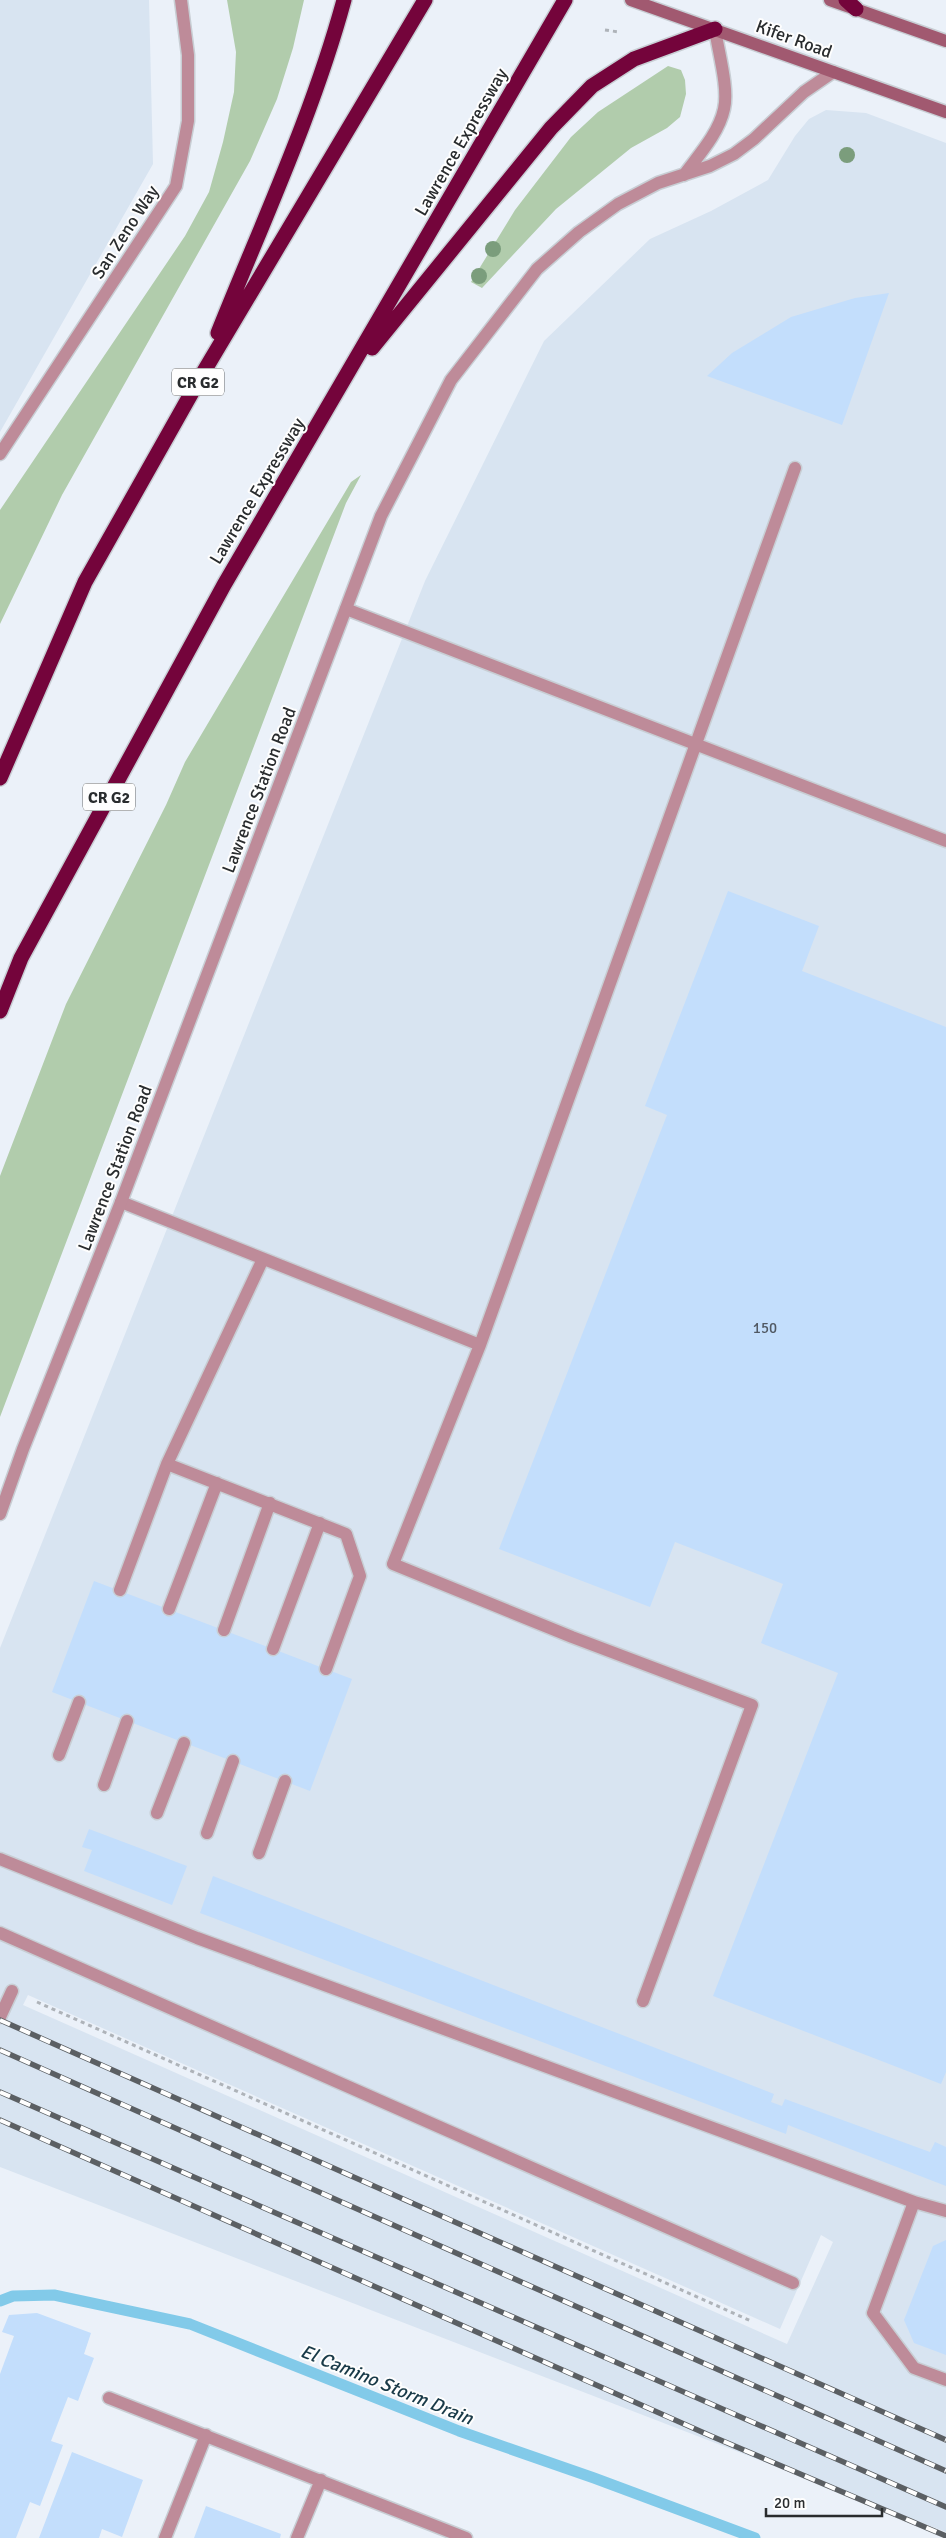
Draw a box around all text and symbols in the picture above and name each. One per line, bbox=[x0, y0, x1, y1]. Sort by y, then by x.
street label: Kifer Road bbox=[753, 15, 835, 63]
street label: Lawrence Expressway bbox=[410, 64, 513, 220]
street label: San Zeno Way bbox=[87, 181, 164, 283]
road number: CR G2 bbox=[172, 368, 224, 396]
street label: Lawrence Expressway bbox=[205, 413, 310, 568]
street label: Lawrence Station Road bbox=[217, 704, 301, 876]
road number: CR G2 bbox=[83, 784, 135, 810]
street label: Lawrence Station Road bbox=[73, 1082, 157, 1254]
house number: 150 bbox=[753, 1319, 777, 1337]
water label: El Camino Storm Drain bbox=[297, 2339, 477, 2431]
scale bar bbox=[766, 2486, 882, 2518]
text: 20 m bbox=[774, 2494, 805, 2512]

